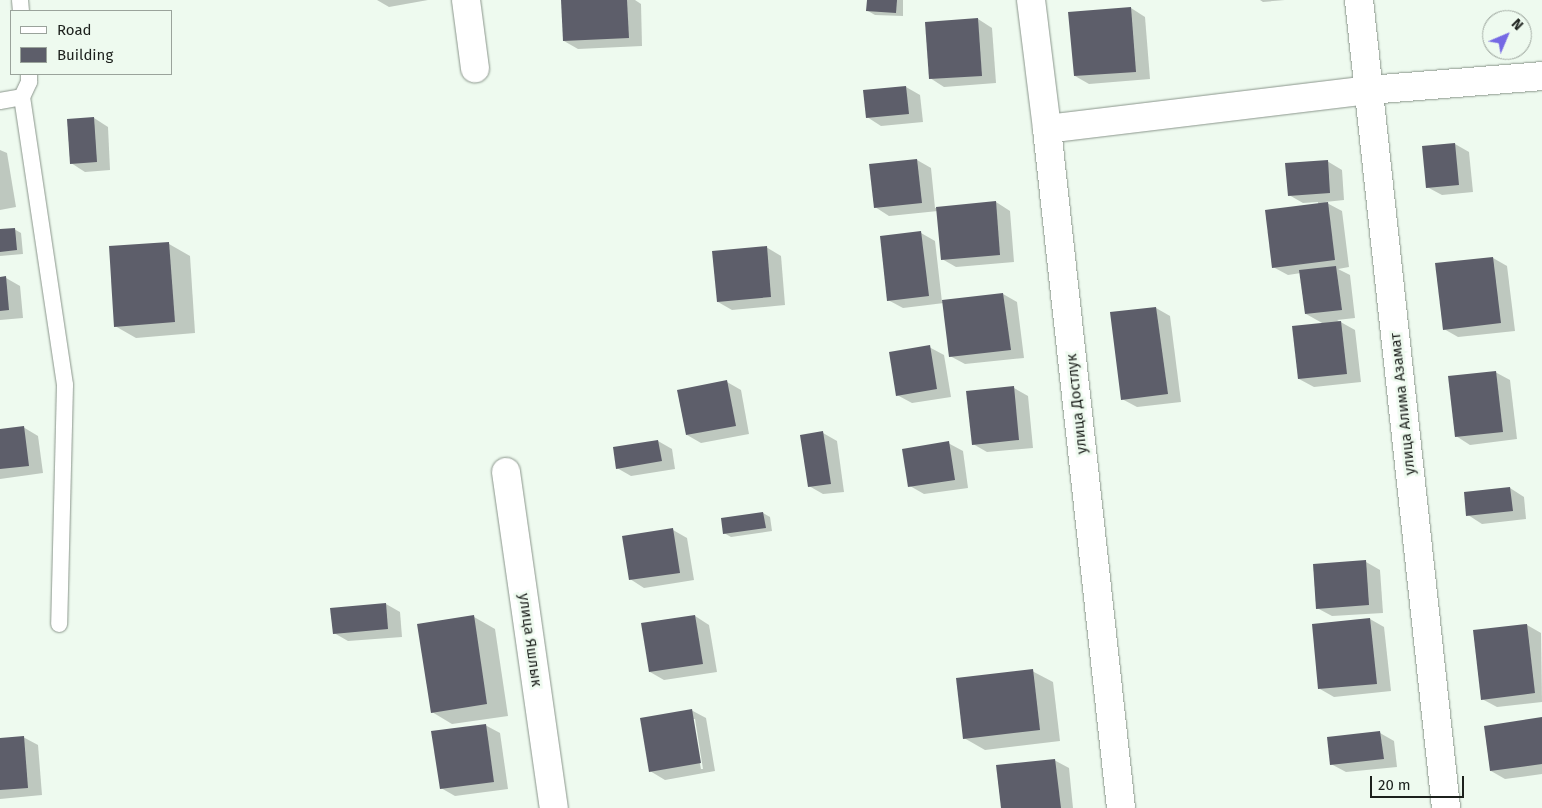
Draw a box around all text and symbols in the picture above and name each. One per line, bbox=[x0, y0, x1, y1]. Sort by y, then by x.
legend bbox=[10, 10, 172, 75]
north arrow bbox=[1482, 10, 1532, 60]
text: N bbox=[1508, 15, 1527, 34]
text: Road bbox=[57, 21, 92, 39]
text: Building bbox=[57, 46, 113, 64]
street label: улица Алима Азамат bbox=[1387, 332, 1419, 476]
street label: улица Достлук bbox=[1063, 353, 1091, 455]
street label: улица Яшлык bbox=[515, 592, 545, 688]
scale bar bbox=[1372, 766, 1466, 798]
text: 20 m bbox=[1378, 776, 1411, 794]

